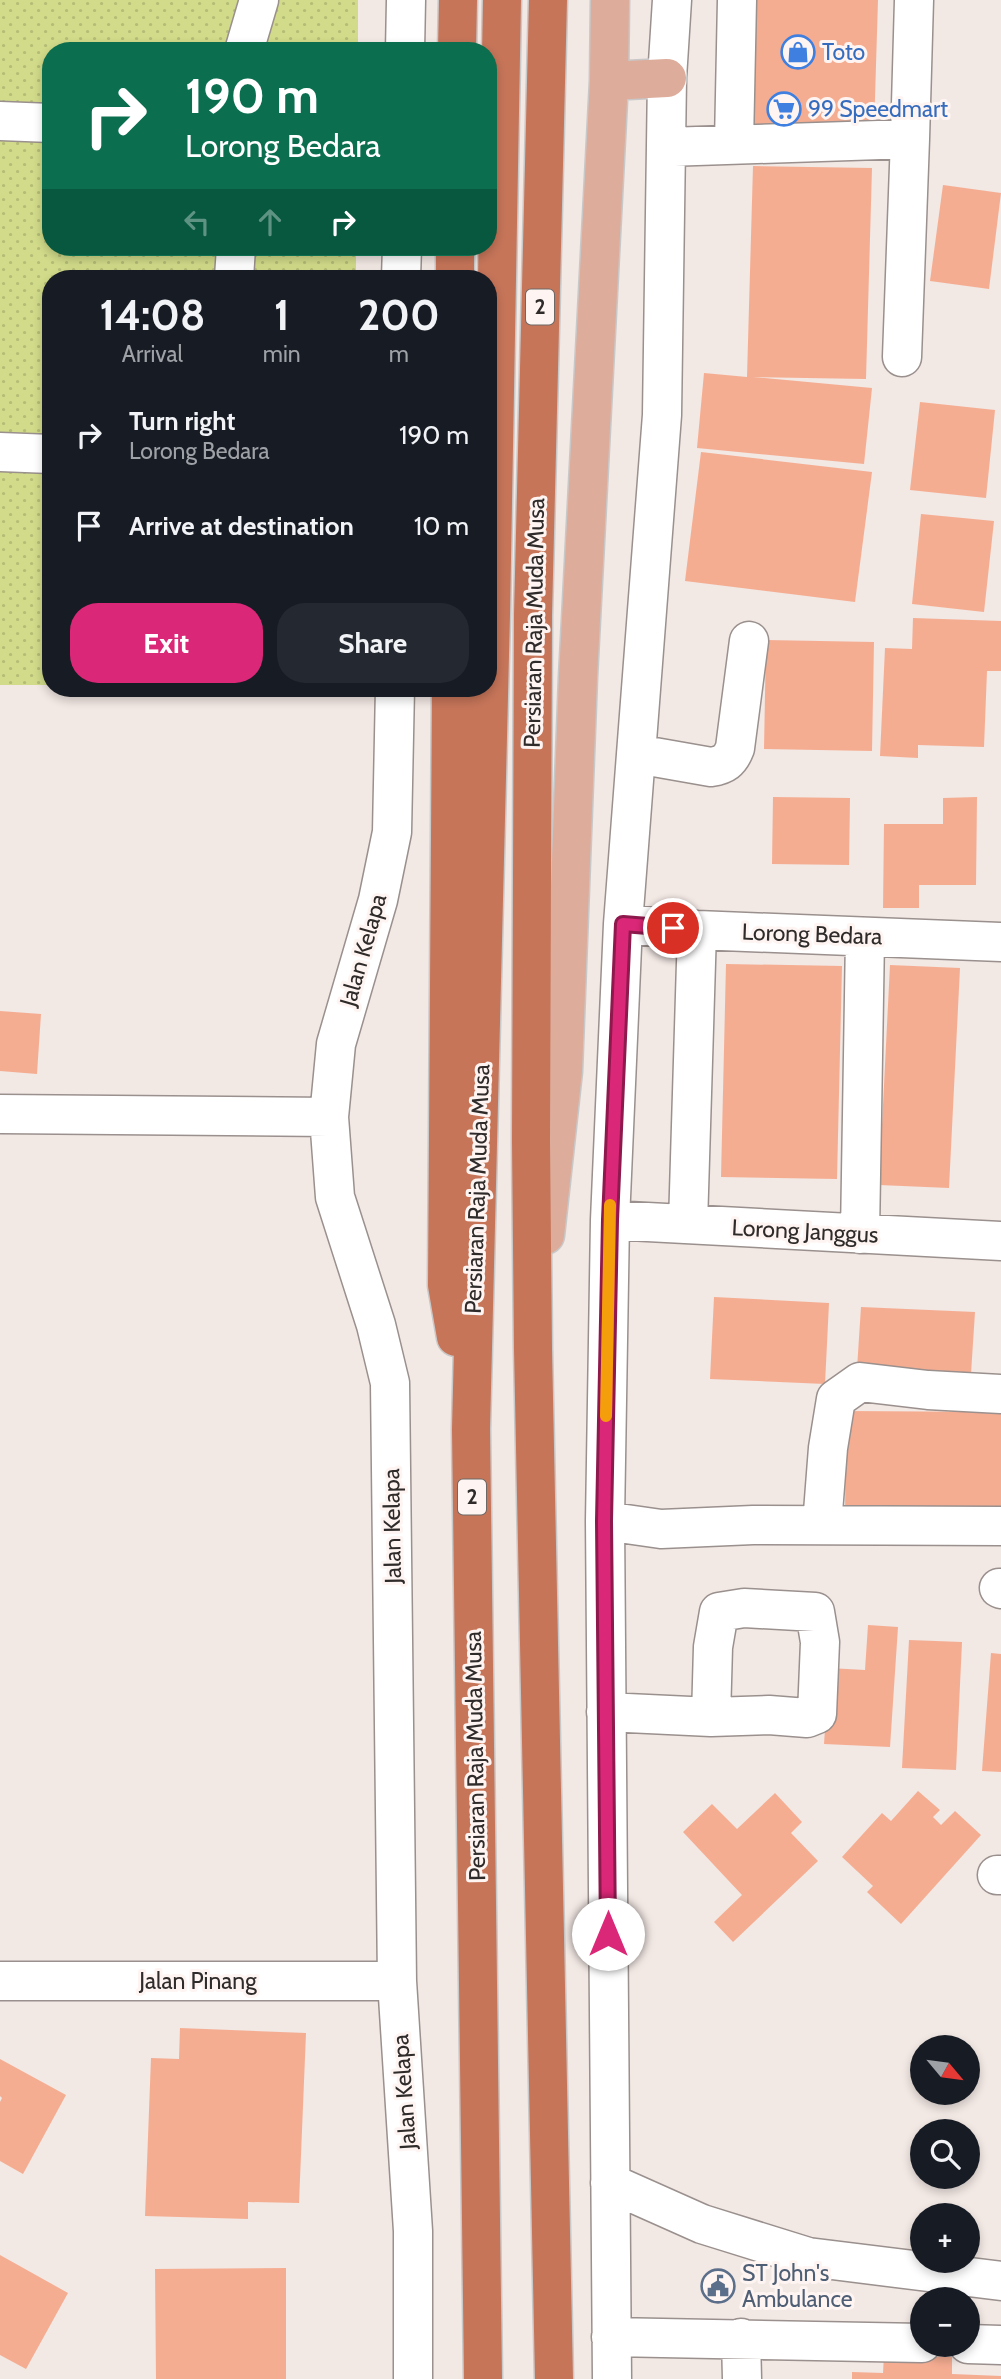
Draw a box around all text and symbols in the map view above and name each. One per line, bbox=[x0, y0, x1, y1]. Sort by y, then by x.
shop icon: Toto bbox=[779, 33, 817, 71]
place label: Toto bbox=[822, 38, 865, 66]
text: 190 m bbox=[185, 66, 319, 125]
icon: right bbox=[70, 70, 161, 161]
supermarket icon: 99 Speedmart bbox=[765, 90, 803, 128]
place label: 99 Speedmart bbox=[808, 95, 948, 123]
text: Lorong Bedara bbox=[185, 126, 381, 165]
icon: left bbox=[178, 203, 216, 241]
icon: ahead bbox=[251, 203, 289, 241]
icon: right bbox=[324, 203, 362, 241]
text: 14:08 bbox=[99, 289, 205, 341]
text: 1 bbox=[274, 289, 289, 341]
text: 200 bbox=[358, 289, 440, 341]
road number: 2 bbox=[526, 290, 554, 324]
text: Arrival bbox=[122, 340, 183, 368]
text: min bbox=[263, 340, 301, 368]
text: m bbox=[389, 340, 409, 368]
text: Turn right bbox=[129, 405, 235, 437]
icon: right bbox=[70, 416, 108, 454]
text: 190 m bbox=[399, 419, 469, 451]
text: Lorong Bedara bbox=[129, 437, 270, 465]
street label: Persiaran Raja Muda Musa bbox=[518, 498, 550, 748]
icon: arrive bbox=[70, 507, 108, 545]
text: Arrive at destination bbox=[129, 510, 354, 542]
text: 10 m bbox=[414, 510, 469, 542]
button: Exit bbox=[70, 603, 263, 683]
button: Share bbox=[277, 603, 469, 683]
street label: Jalan Kelapa bbox=[333, 891, 392, 1010]
pin bbox=[643, 898, 703, 958]
icon: arrive bbox=[654, 909, 692, 947]
street label: Lorong Bedara bbox=[741, 918, 883, 950]
street label: Persiaran Raja Muda Musa bbox=[459, 1064, 495, 1314]
street label: Lorong Janggus bbox=[731, 1213, 879, 1249]
street label: Jalan Kelapa bbox=[377, 1468, 407, 1585]
road number: 2 bbox=[458, 1480, 486, 1514]
street label: Persiaran Raja Muda Musa bbox=[459, 1631, 491, 1881]
position arrow bbox=[571, 1897, 645, 1971]
street label: Jalan Pinang bbox=[138, 1967, 257, 1995]
street label: Jalan Kelapa bbox=[386, 2033, 422, 2152]
north arrow bbox=[910, 2035, 980, 2105]
map controls bbox=[910, 2035, 980, 2357]
button: search bbox=[910, 2119, 980, 2189]
button: + bbox=[910, 2203, 980, 2273]
place label: ST John's Ambulance bbox=[742, 2259, 853, 2313]
public building icon: ST John's Ambulance bbox=[699, 2267, 737, 2305]
button: − bbox=[910, 2287, 980, 2357]

